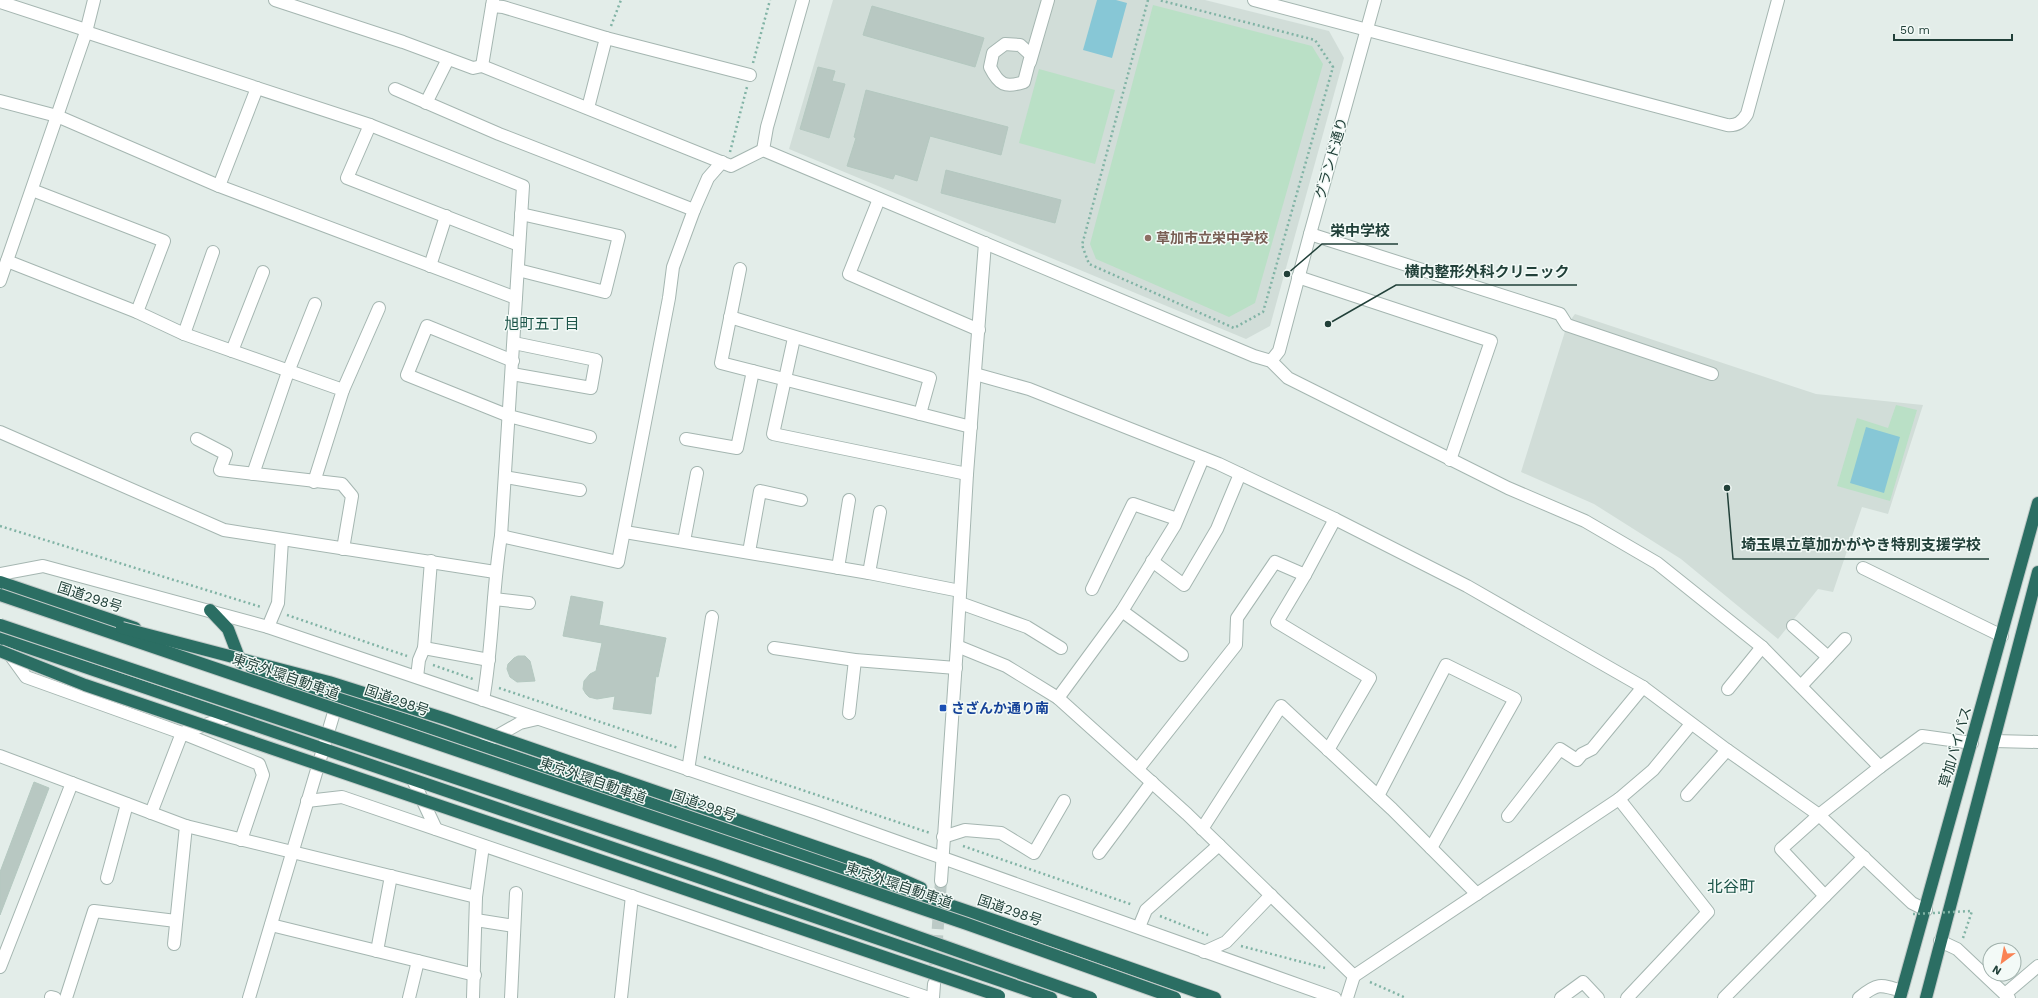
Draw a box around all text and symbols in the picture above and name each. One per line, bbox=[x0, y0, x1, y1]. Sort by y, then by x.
scale bar bbox=[1894, 16, 2012, 42]
text: 50 m bbox=[1900, 23, 1930, 37]
street label: グランド通り bbox=[1312, 115, 1350, 201]
callout: 栄中学校 bbox=[1322, 217, 1398, 244]
text: 栄中学校 bbox=[1330, 222, 1390, 240]
place label: 草加市立栄中学校 bbox=[1156, 230, 1268, 246]
marker: 草加市立栄中学校 bbox=[1143, 233, 1153, 243]
callout: 横内整形外科クリニック bbox=[1396, 258, 1577, 285]
text: 横内整形外科クリニック bbox=[1404, 263, 1570, 281]
district label: 旭町五丁目 bbox=[504, 315, 580, 333]
callout: 埼玉県立草加かがやき特別支援学校 bbox=[1733, 532, 1989, 559]
text: 埼玉県立草加かがやき特別支援学校 bbox=[1741, 536, 1981, 554]
street label: 国道298号 bbox=[55, 579, 125, 615]
street label: 東京外環自動車道 bbox=[230, 650, 342, 702]
street label: 国道298号 bbox=[363, 681, 431, 719]
place label: さざんか通り南 bbox=[951, 700, 1049, 716]
marker: さざんか通り南 bbox=[938, 703, 948, 713]
street label: 草加バイパス bbox=[1936, 705, 1974, 789]
street label: 東京外環自動車道 bbox=[537, 754, 649, 806]
street label: 国道298号 bbox=[670, 786, 738, 824]
street label: 東京外環自動車道 bbox=[843, 859, 955, 911]
district label: 北谷町 bbox=[1707, 877, 1755, 896]
street label: 国道298号 bbox=[976, 891, 1044, 929]
north arrow bbox=[1982, 942, 2022, 982]
text: N bbox=[1990, 962, 2004, 978]

